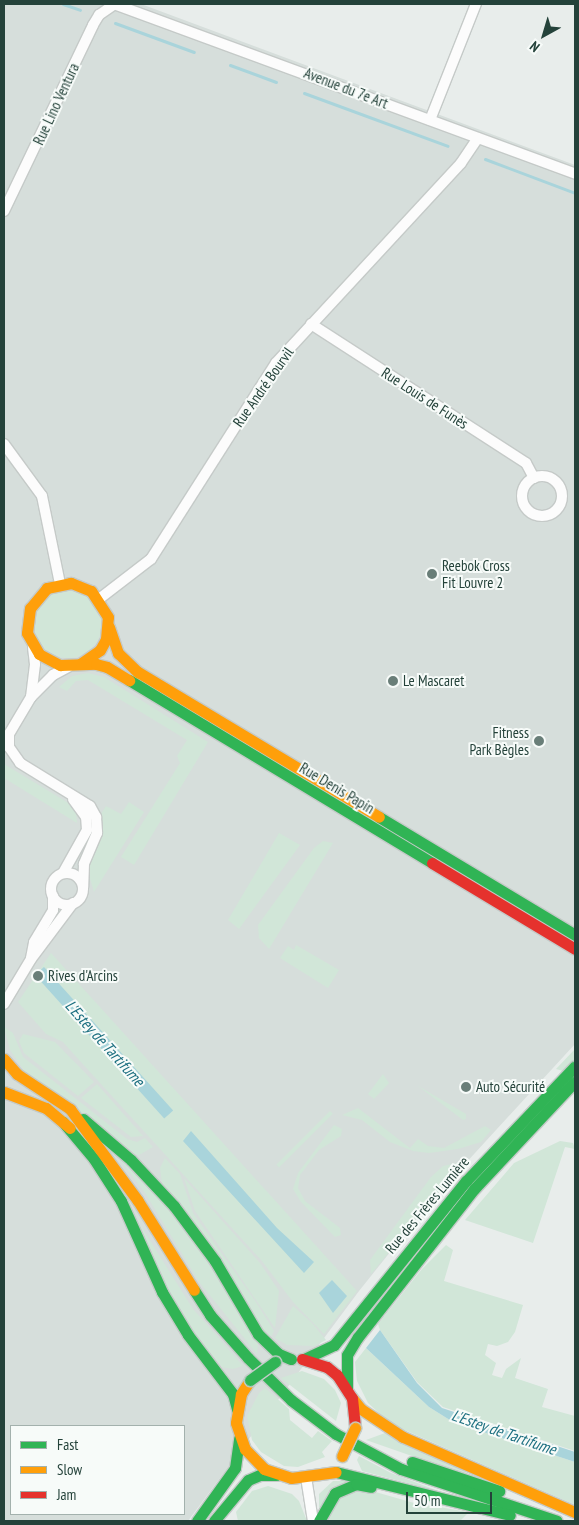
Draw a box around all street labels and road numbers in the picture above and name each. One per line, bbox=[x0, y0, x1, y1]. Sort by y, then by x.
street label: Rue Lino Ventura bbox=[29, 60, 83, 148]
street label: Avenue du 7e Art bbox=[301, 64, 391, 112]
street label: Rue André Bourvil bbox=[229, 344, 297, 430]
street label: Rue Louis de Funès bbox=[378, 363, 472, 433]
street label: Rue Denis Papin bbox=[296, 759, 378, 817]
street label: Rue des Frères Lumière bbox=[381, 1153, 473, 1257]

